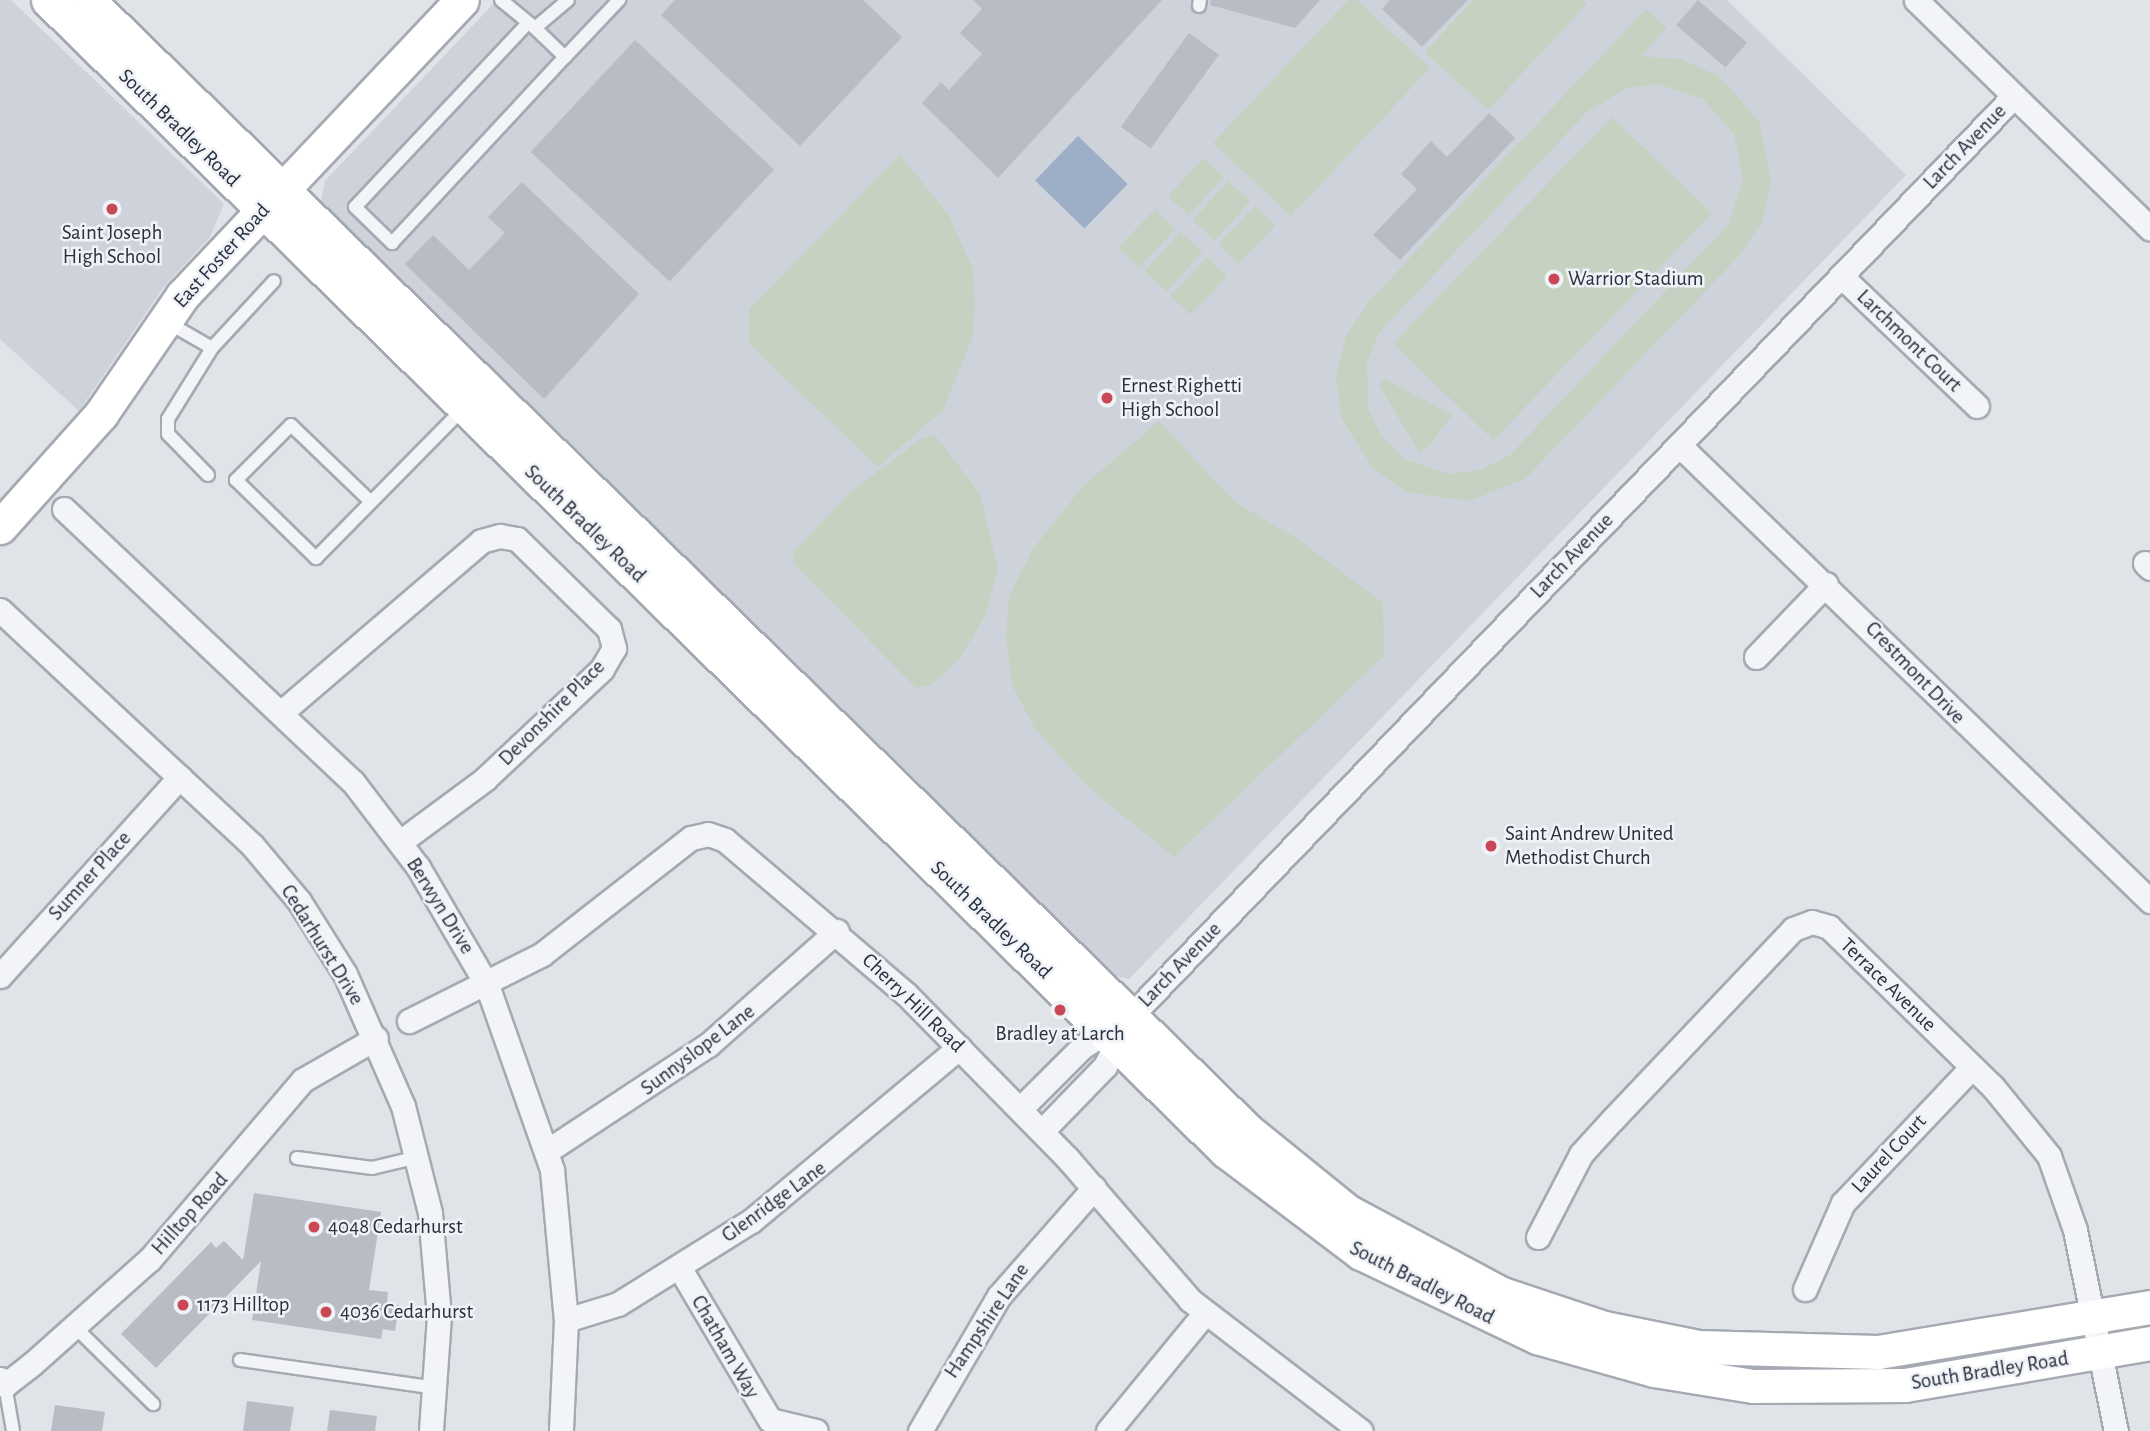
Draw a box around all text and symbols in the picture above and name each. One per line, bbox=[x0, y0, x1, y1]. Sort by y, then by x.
street label: South Bradley Road bbox=[113, 64, 245, 192]
street label: Larch Avenue bbox=[1918, 99, 2012, 195]
street label: East Foster Road bbox=[169, 199, 275, 313]
marker: Saint Joseph High School bbox=[104, 201, 120, 217]
place label: Saint Joseph High School bbox=[62, 220, 162, 270]
place label: Warrior Stadium bbox=[1568, 266, 1704, 292]
marker: Warrior Stadium bbox=[1546, 271, 1562, 287]
street label: Larchmont Court bbox=[1851, 285, 1967, 397]
place label: Ernest Righetti High School bbox=[1121, 373, 1242, 423]
marker: Ernest Righetti High School bbox=[1099, 390, 1115, 406]
street label: South Bradley Road bbox=[519, 460, 651, 588]
street label: Larch Avenue bbox=[1525, 508, 1619, 604]
street label: Crestmont Drive bbox=[1860, 616, 1970, 730]
street label: Devonshire Place bbox=[494, 655, 610, 771]
place label: Saint Andrew United Methodist Church bbox=[1505, 821, 1674, 871]
street label: Sumner Place bbox=[43, 826, 137, 926]
marker: Saint Andrew United Methodist Church bbox=[1483, 838, 1499, 854]
street label: Berwyn Drive bbox=[400, 853, 480, 959]
street label: South Bradley Road bbox=[925, 856, 1057, 984]
street label: Cedarhurst Drive bbox=[275, 880, 369, 1010]
street label: Larch Avenue bbox=[1133, 917, 1227, 1013]
street label: Terrace Avenue bbox=[1835, 933, 1941, 1037]
street label: Cherry Hill Road bbox=[856, 948, 970, 1058]
street label: Sunnyslope Lane bbox=[636, 999, 760, 1101]
marker: Bradley at Larch bbox=[1052, 1002, 1068, 1018]
place label: Bradley at Larch bbox=[995, 1021, 1125, 1047]
street label: Laurel Court bbox=[1846, 1109, 1932, 1199]
street label: Glenridge Lane bbox=[717, 1156, 831, 1248]
street label: Hilltop Road bbox=[146, 1167, 234, 1261]
place label: 4048 Cedarhurst bbox=[328, 1214, 463, 1240]
marker: 4048 Cedarhurst bbox=[306, 1219, 322, 1235]
street label: South Bradley Road bbox=[1346, 1236, 1498, 1330]
street label: Hampshire Lane bbox=[939, 1259, 1035, 1383]
street label: Chatham Way bbox=[685, 1291, 765, 1403]
place label: 1173 Hilltop bbox=[197, 1292, 290, 1318]
marker: 1173 Hilltop bbox=[175, 1297, 191, 1313]
place label: 4036 Cedarhurst bbox=[340, 1299, 473, 1325]
marker: 4036 Cedarhurst bbox=[318, 1304, 334, 1320]
street label: South Bradley Road bbox=[1910, 1346, 2070, 1396]

